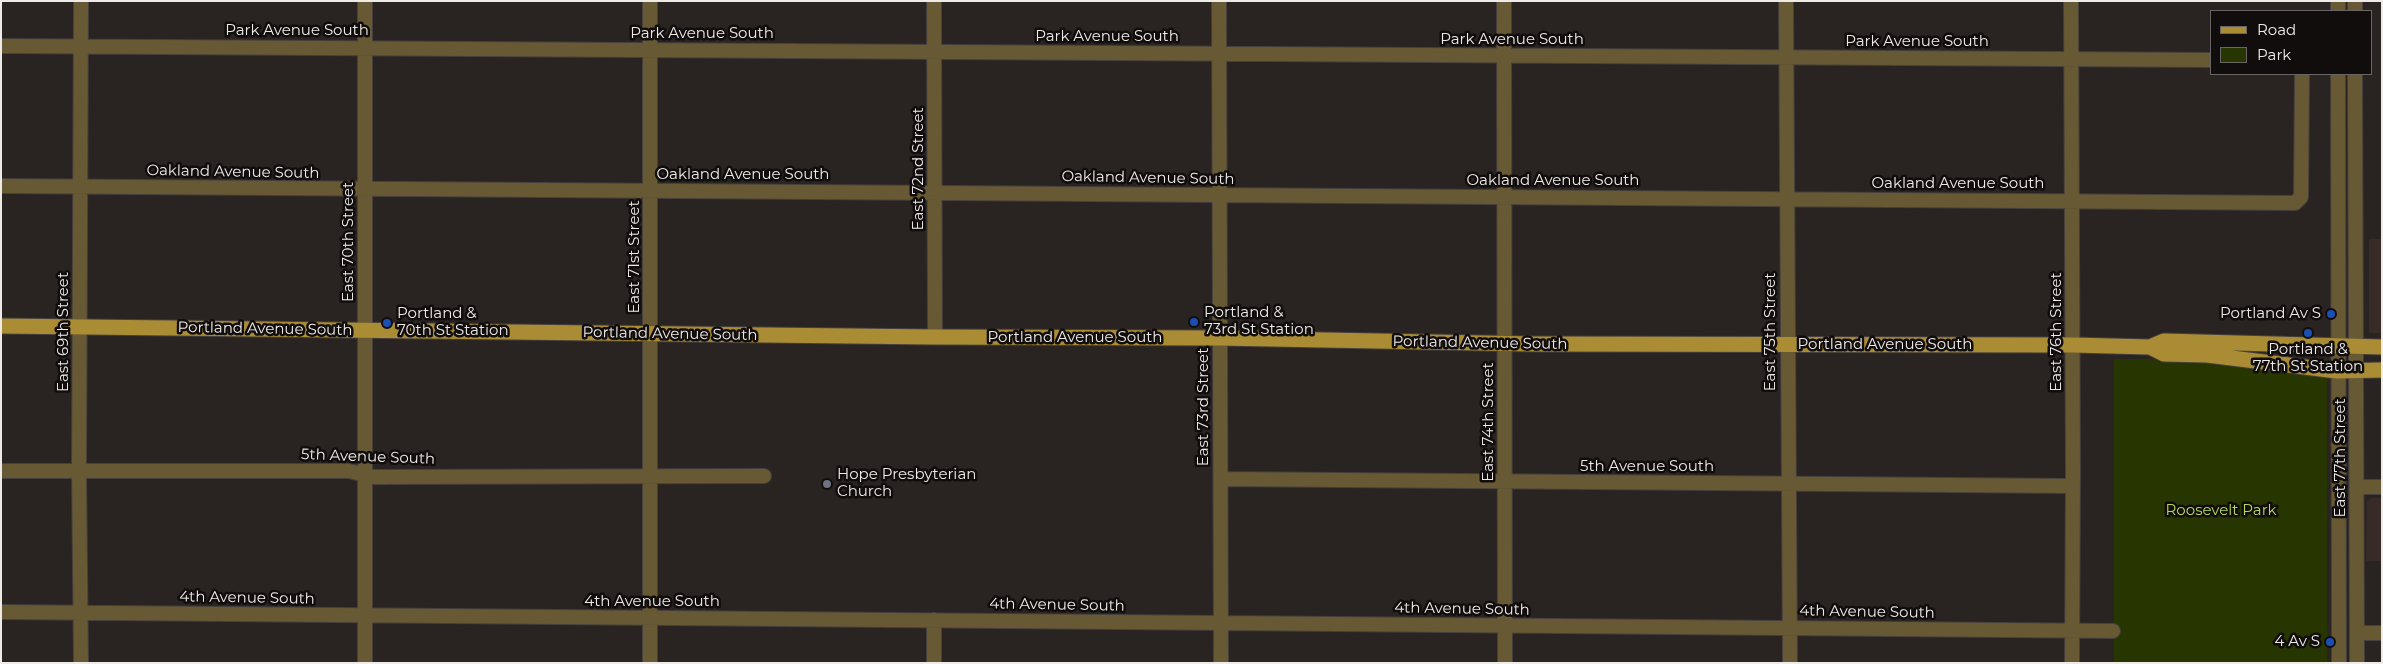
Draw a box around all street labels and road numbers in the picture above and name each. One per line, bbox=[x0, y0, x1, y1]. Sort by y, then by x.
street label: Park Avenue South bbox=[225, 22, 369, 40]
street label: Park Avenue South bbox=[630, 25, 774, 43]
street label: Park Avenue South bbox=[1035, 28, 1179, 46]
street label: Park Avenue South bbox=[1440, 31, 1584, 49]
street label: Park Avenue South bbox=[1845, 33, 1989, 51]
street label: East 72nd Street bbox=[910, 107, 928, 231]
street label: Oakland Avenue South bbox=[146, 161, 320, 183]
street label: Oakland Avenue South bbox=[656, 166, 830, 184]
street label: Oakland Avenue South bbox=[1061, 167, 1235, 189]
street label: Oakland Avenue South bbox=[1466, 172, 1640, 190]
street label: Oakland Avenue South bbox=[1871, 175, 2045, 193]
street label: East 70th Street bbox=[340, 182, 358, 302]
street label: East 71st Street bbox=[626, 200, 644, 314]
street label: East 69th Street bbox=[55, 272, 73, 392]
street label: East 76th Street bbox=[2048, 272, 2066, 392]
street label: East 75th Street bbox=[1762, 273, 1780, 391]
street label: Portland Avenue South bbox=[177, 318, 353, 340]
street label: Portland Avenue South bbox=[582, 323, 758, 345]
street label: Portland Avenue South bbox=[988, 329, 1162, 347]
street label: Portland Avenue South bbox=[1392, 332, 1568, 354]
street label: Portland Avenue South bbox=[1798, 336, 1972, 354]
street label: East 73rd Street bbox=[1195, 348, 1213, 466]
street label: East 74th Street bbox=[1480, 362, 1498, 482]
street label: East 77th Street bbox=[2332, 398, 2350, 518]
street label: 5th Avenue South bbox=[301, 446, 435, 468]
street label: 5th Avenue South bbox=[1580, 458, 1714, 476]
street label: 4th Avenue South bbox=[179, 588, 315, 608]
street label: 4th Avenue South bbox=[584, 593, 720, 611]
street label: 4th Avenue South bbox=[989, 595, 1125, 615]
street label: 4th Avenue South bbox=[1394, 599, 1530, 619]
street label: 4th Avenue South bbox=[1799, 602, 1935, 622]

